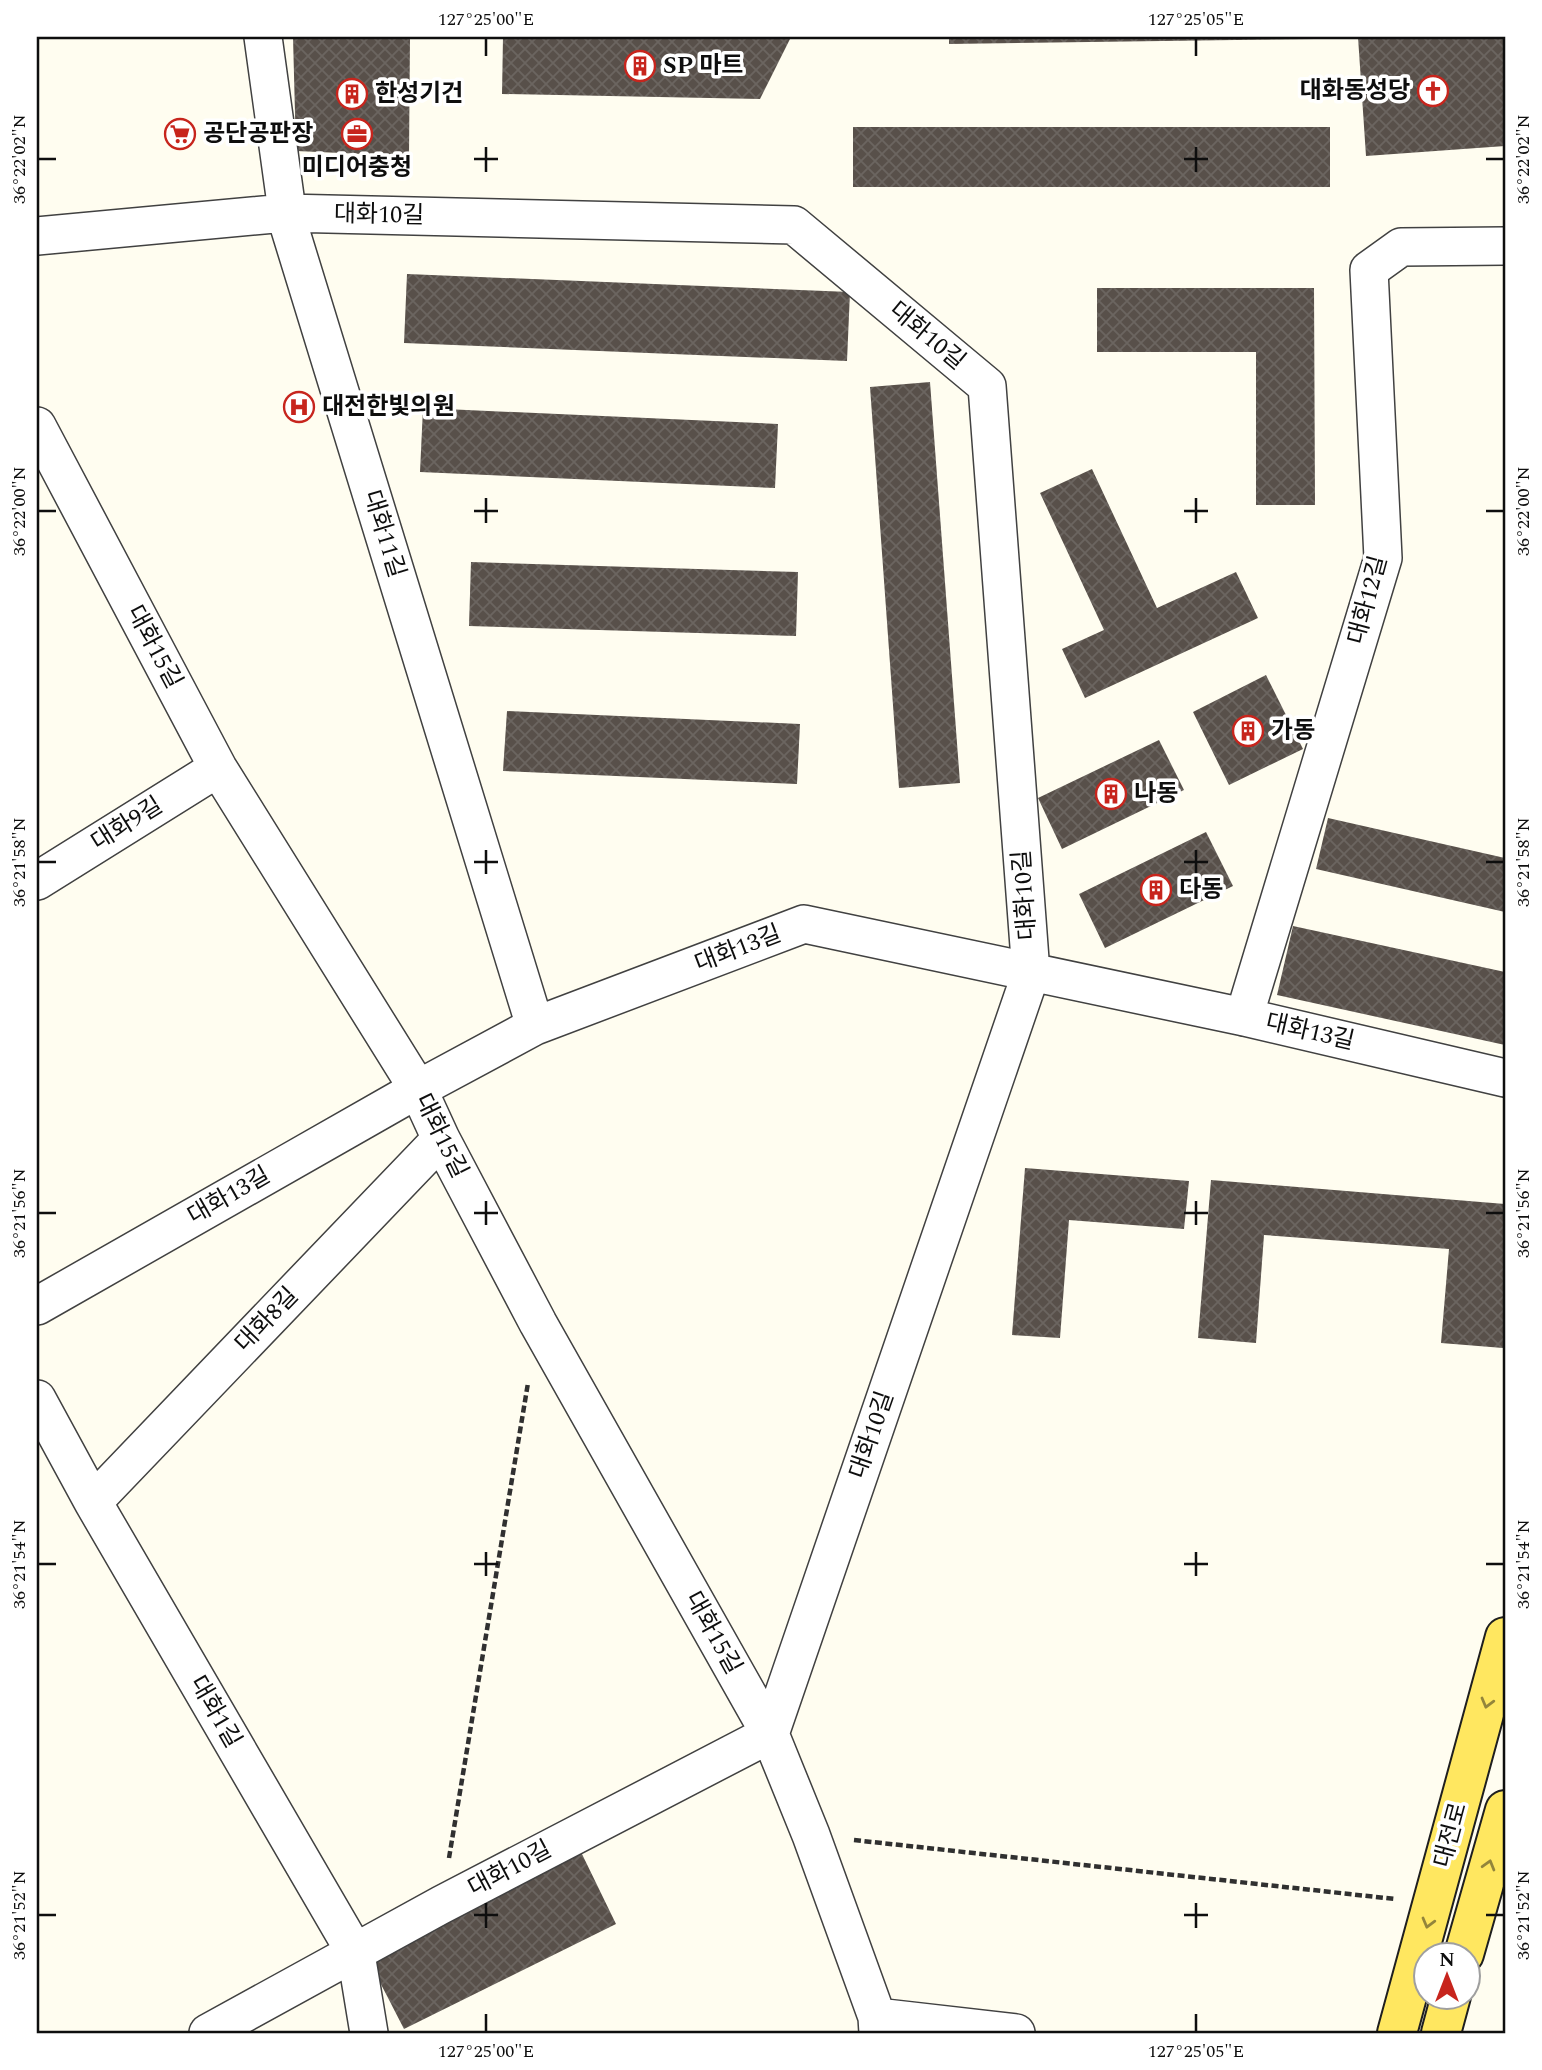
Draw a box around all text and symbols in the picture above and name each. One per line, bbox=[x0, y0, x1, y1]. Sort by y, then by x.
text: 127°25'00"E bbox=[438, 6, 534, 33]
text: 127°25'05"E bbox=[1148, 6, 1244, 33]
place label: SP 마트 bbox=[663, 48, 743, 84]
building icon: SP 마트 bbox=[623, 49, 657, 83]
place label: 대화동성당 bbox=[1300, 73, 1410, 109]
church icon: 대화동성당 bbox=[1416, 74, 1450, 108]
place label: 한성기건 bbox=[375, 76, 463, 112]
building icon: 한성기건 bbox=[335, 77, 369, 111]
text: 36°22'02"N bbox=[6, 114, 33, 204]
text: 36°22'02"N bbox=[1510, 114, 1537, 204]
place label: 공단공판장 bbox=[203, 116, 313, 152]
supermarket icon: 공단공판장 bbox=[163, 117, 197, 151]
office icon: 미디어충청 bbox=[340, 117, 374, 151]
place label: 미디어충청 bbox=[302, 150, 412, 186]
street label: 대화10길 bbox=[334, 196, 424, 234]
street label: 대화10길 bbox=[881, 293, 973, 379]
place label: 대전한빛의원 bbox=[322, 389, 454, 425]
hospital icon: 대전한빛의원 bbox=[282, 390, 316, 424]
text: 36°22'00"N bbox=[6, 466, 33, 556]
text: 36°22'00"N bbox=[1510, 466, 1537, 556]
street label: 대화11길 bbox=[354, 486, 414, 582]
street label: 대화12길 bbox=[1339, 552, 1397, 648]
street label: 대화15길 bbox=[117, 599, 191, 695]
place label: 가동 bbox=[1271, 713, 1315, 749]
building icon: 가동 bbox=[1231, 714, 1265, 748]
place label: 나동 bbox=[1134, 776, 1178, 812]
building icon: 나동 bbox=[1094, 777, 1128, 811]
street label: 대화9길 bbox=[84, 788, 170, 860]
text: 36°21'58"N bbox=[6, 817, 33, 907]
text: 36°21'58"N bbox=[1510, 817, 1537, 907]
street label: 대화10길 bbox=[1004, 849, 1046, 941]
place label: 다동 bbox=[1179, 872, 1223, 908]
building icon: 다동 bbox=[1139, 873, 1173, 907]
street label: 대화13길 bbox=[689, 916, 787, 982]
street label: 대화13길 bbox=[1262, 1004, 1358, 1060]
street label: 대화15길 bbox=[405, 1088, 477, 1184]
street label: 대화13길 bbox=[181, 1158, 277, 1234]
text: 36°21'56"N bbox=[6, 1168, 33, 1258]
text: 36°21'56"N bbox=[1510, 1168, 1537, 1258]
street label: 대화8길 bbox=[227, 1279, 307, 1361]
street label: 대화10길 bbox=[840, 1386, 904, 1484]
text: 36°21'54"N bbox=[6, 1519, 33, 1609]
text: 36°21'54"N bbox=[1510, 1519, 1537, 1609]
street label: 대화15길 bbox=[675, 1585, 751, 1681]
street label: 대화1길 bbox=[180, 1669, 250, 1755]
one-way arrow bbox=[1481, 1697, 1496, 1709]
street label: 대전로 bbox=[1425, 1798, 1477, 1872]
street label: 대화10길 bbox=[462, 1832, 558, 1906]
one-way arrow bbox=[1481, 1860, 1496, 1872]
text: 36°21'52"N bbox=[6, 1870, 33, 1960]
text: 36°21'52"N bbox=[1510, 1870, 1537, 1960]
one-way arrow bbox=[1421, 1916, 1436, 1928]
north arrow bbox=[1412, 1940, 1482, 2010]
text: N bbox=[1439, 1946, 1455, 1975]
text: 127°25'00"E bbox=[438, 2038, 534, 2065]
text: 127°25'05"E bbox=[1148, 2038, 1244, 2065]

